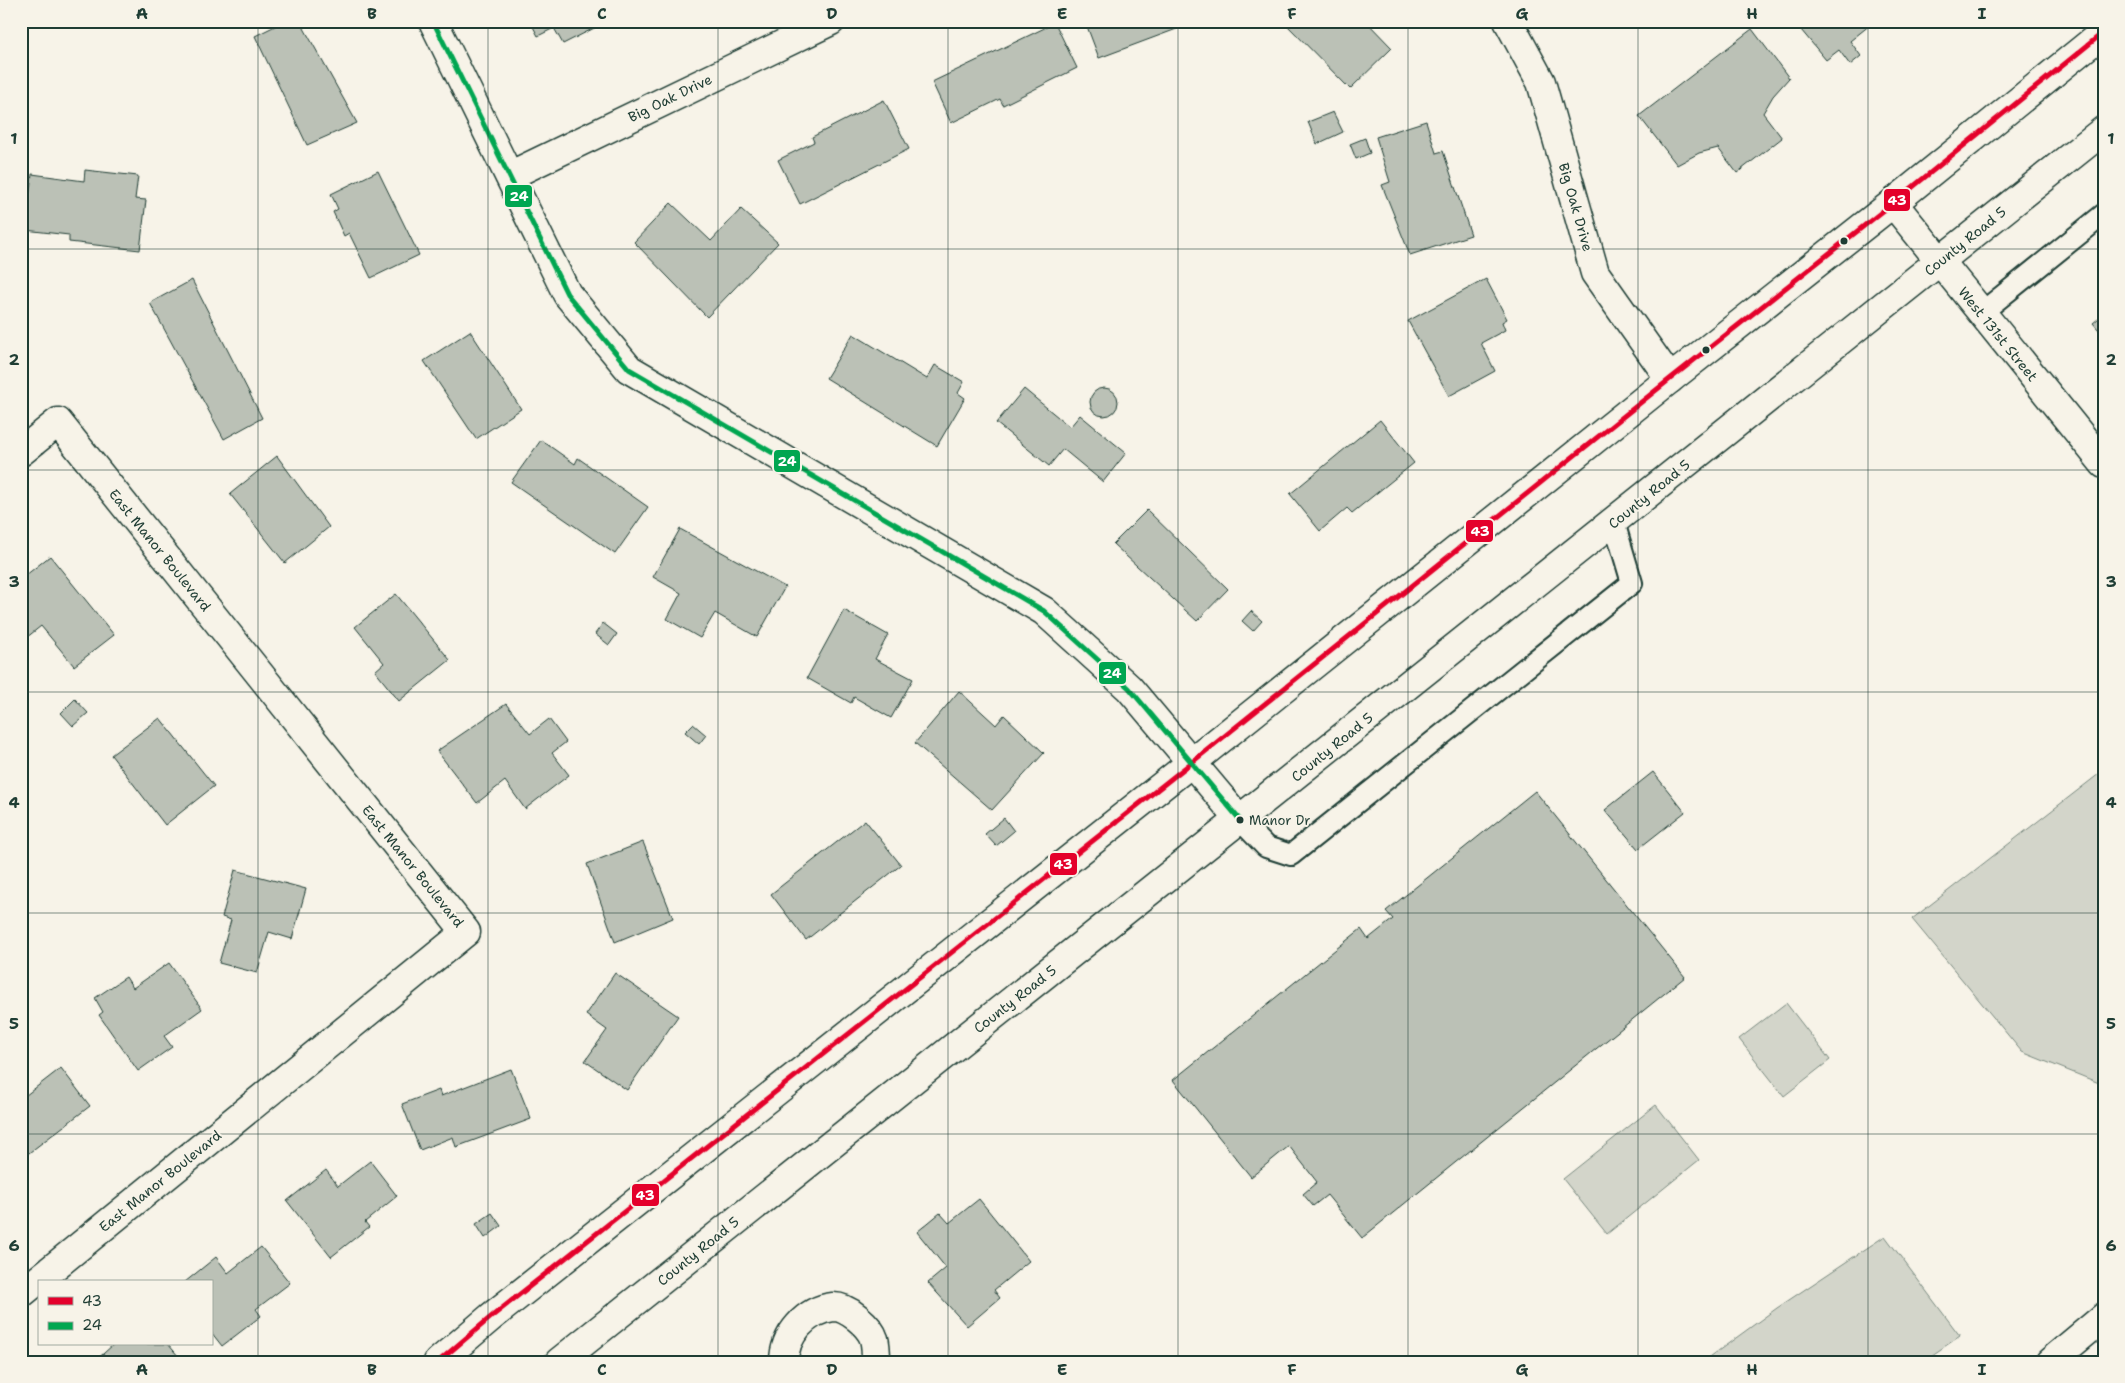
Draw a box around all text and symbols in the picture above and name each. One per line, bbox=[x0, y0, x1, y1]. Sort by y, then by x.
text: A bbox=[136, 3, 148, 24]
text: B bbox=[367, 3, 377, 24]
text: C bbox=[597, 3, 607, 24]
text: D bbox=[826, 3, 838, 24]
text: E bbox=[1057, 3, 1067, 24]
text: F bbox=[1287, 3, 1297, 24]
text: G bbox=[1516, 3, 1529, 24]
text: H bbox=[1746, 3, 1758, 24]
text: I bbox=[1978, 3, 1987, 24]
street label: Big Oak Drive bbox=[625, 70, 715, 126]
text: 1 bbox=[10, 128, 18, 149]
text: 1 bbox=[2107, 128, 2115, 149]
street label: Big Oak Drive bbox=[1555, 161, 1597, 253]
line badge: 24 bbox=[504, 184, 533, 208]
text: 24 bbox=[509, 187, 529, 205]
line badge: 43 bbox=[1883, 188, 1911, 212]
text: 43 bbox=[1888, 191, 1907, 209]
street label: County Road 5 bbox=[1920, 202, 2010, 280]
unlabelled marker bbox=[1839, 236, 1849, 246]
street label: West 131st Street bbox=[1954, 283, 2042, 385]
unlabelled marker bbox=[1701, 345, 1711, 355]
text: 2 bbox=[8, 349, 20, 370]
text: 2 bbox=[2105, 349, 2117, 370]
line badge: 24 bbox=[773, 449, 801, 473]
text: 24 bbox=[777, 452, 797, 470]
street label: County Road 5 bbox=[1604, 455, 1694, 533]
street label: East Manor Boulevard bbox=[105, 485, 215, 615]
line badge: 43 bbox=[1465, 519, 1494, 543]
text: 43 bbox=[1471, 522, 1490, 540]
text: 3 bbox=[8, 571, 20, 592]
text: 3 bbox=[2105, 571, 2117, 592]
line badge: 24 bbox=[1098, 661, 1127, 685]
text: 24 bbox=[1102, 664, 1122, 682]
street label: County Road 5 bbox=[1287, 708, 1377, 786]
text: 4 bbox=[8, 792, 20, 813]
text: 4 bbox=[2105, 792, 2117, 813]
street label: East Manor Boulevard bbox=[358, 801, 468, 931]
place label: Manor Dr bbox=[1249, 812, 1310, 829]
marker: Manor Dr bbox=[1235, 815, 1245, 825]
line badge: 43 bbox=[1049, 852, 1078, 876]
text: 43 bbox=[1054, 855, 1073, 873]
street label: County Road 5 bbox=[970, 961, 1060, 1037]
text: 5 bbox=[9, 1013, 19, 1034]
text: 5 bbox=[2106, 1013, 2116, 1034]
street label: East Manor Boulevard bbox=[95, 1126, 225, 1236]
line badge: 43 bbox=[631, 1183, 660, 1207]
text: 43 bbox=[636, 1186, 655, 1204]
street label: County Road 5 bbox=[653, 1212, 743, 1290]
text: 6 bbox=[8, 1235, 20, 1256]
text: 6 bbox=[2105, 1235, 2117, 1256]
legend bbox=[38, 1280, 212, 1346]
text: 43 bbox=[82, 1291, 102, 1311]
text: 24 bbox=[82, 1315, 102, 1335]
text: A bbox=[136, 1359, 148, 1380]
text: B bbox=[367, 1359, 377, 1380]
text: C bbox=[597, 1359, 607, 1380]
text: D bbox=[826, 1359, 838, 1380]
text: E bbox=[1057, 1359, 1067, 1380]
text: F bbox=[1287, 1359, 1297, 1380]
text: G bbox=[1516, 1359, 1529, 1380]
text: H bbox=[1746, 1359, 1758, 1380]
text: I bbox=[1978, 1359, 1987, 1380]

